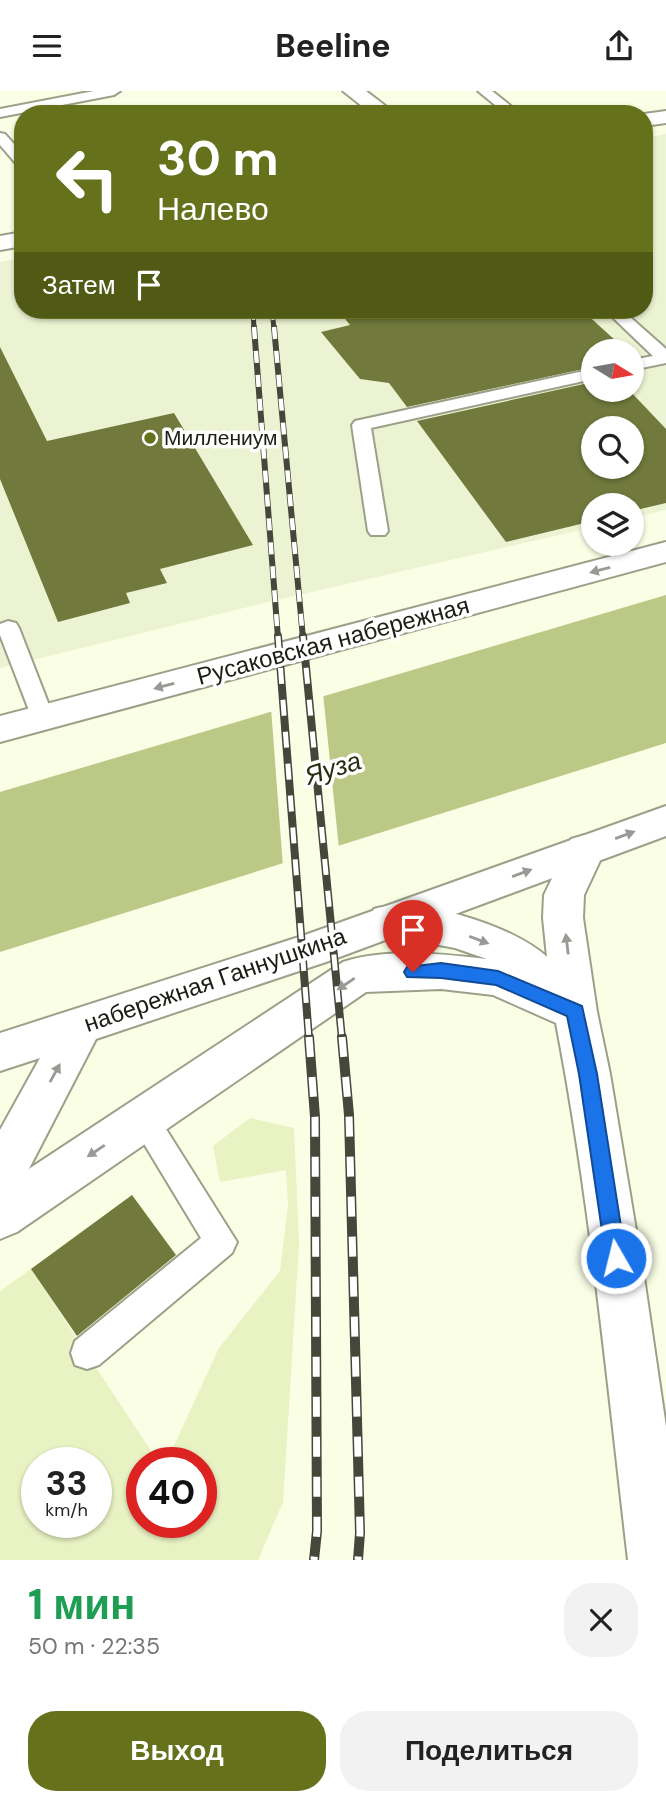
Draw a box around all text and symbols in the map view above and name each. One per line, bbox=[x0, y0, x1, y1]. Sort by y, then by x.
text: Beeline bbox=[275, 25, 391, 67]
icon: menu bbox=[28, 27, 66, 65]
icon: share bbox=[600, 27, 638, 65]
text: 30 m bbox=[157, 126, 279, 190]
icon: left bbox=[42, 133, 133, 224]
text: Налево bbox=[157, 188, 269, 230]
icon: arrive bbox=[130, 266, 168, 304]
text: Затем bbox=[42, 268, 116, 302]
north arrow bbox=[581, 339, 644, 403]
map controls bbox=[581, 339, 644, 556]
button: search bbox=[581, 416, 644, 479]
place label: Миллениум bbox=[164, 424, 277, 452]
marker: Миллениум bbox=[142, 430, 158, 446]
button: layers bbox=[581, 493, 644, 556]
one-way arrow bbox=[589, 565, 611, 576]
street label: Русаковская набережная bbox=[193, 589, 473, 692]
one-way arrow bbox=[154, 681, 175, 691]
water label: Яуза bbox=[299, 743, 365, 793]
one-way arrow bbox=[615, 830, 636, 841]
one-way arrow bbox=[511, 867, 532, 878]
pin bbox=[383, 900, 443, 972]
icon: arrive bbox=[394, 911, 432, 949]
street label: набережная Ганнушкина bbox=[80, 920, 351, 1039]
one-way arrow bbox=[561, 933, 572, 955]
one-way arrow bbox=[468, 934, 489, 945]
one-way arrow bbox=[337, 977, 355, 991]
one-way arrow bbox=[49, 1063, 61, 1083]
one-way arrow bbox=[86, 1145, 106, 1158]
position arrow bbox=[579, 1221, 653, 1295]
speed limit sign: 40 bbox=[126, 1447, 217, 1538]
text: 33 bbox=[45, 1460, 88, 1506]
text: km/h bbox=[45, 1498, 88, 1522]
text: 1 мин bbox=[28, 1577, 135, 1632]
button: close bbox=[564, 1583, 638, 1657]
text: 50 m · 22:35 bbox=[28, 1631, 160, 1661]
button: Выход bbox=[28, 1711, 326, 1791]
button: Поделиться bbox=[340, 1711, 638, 1791]

